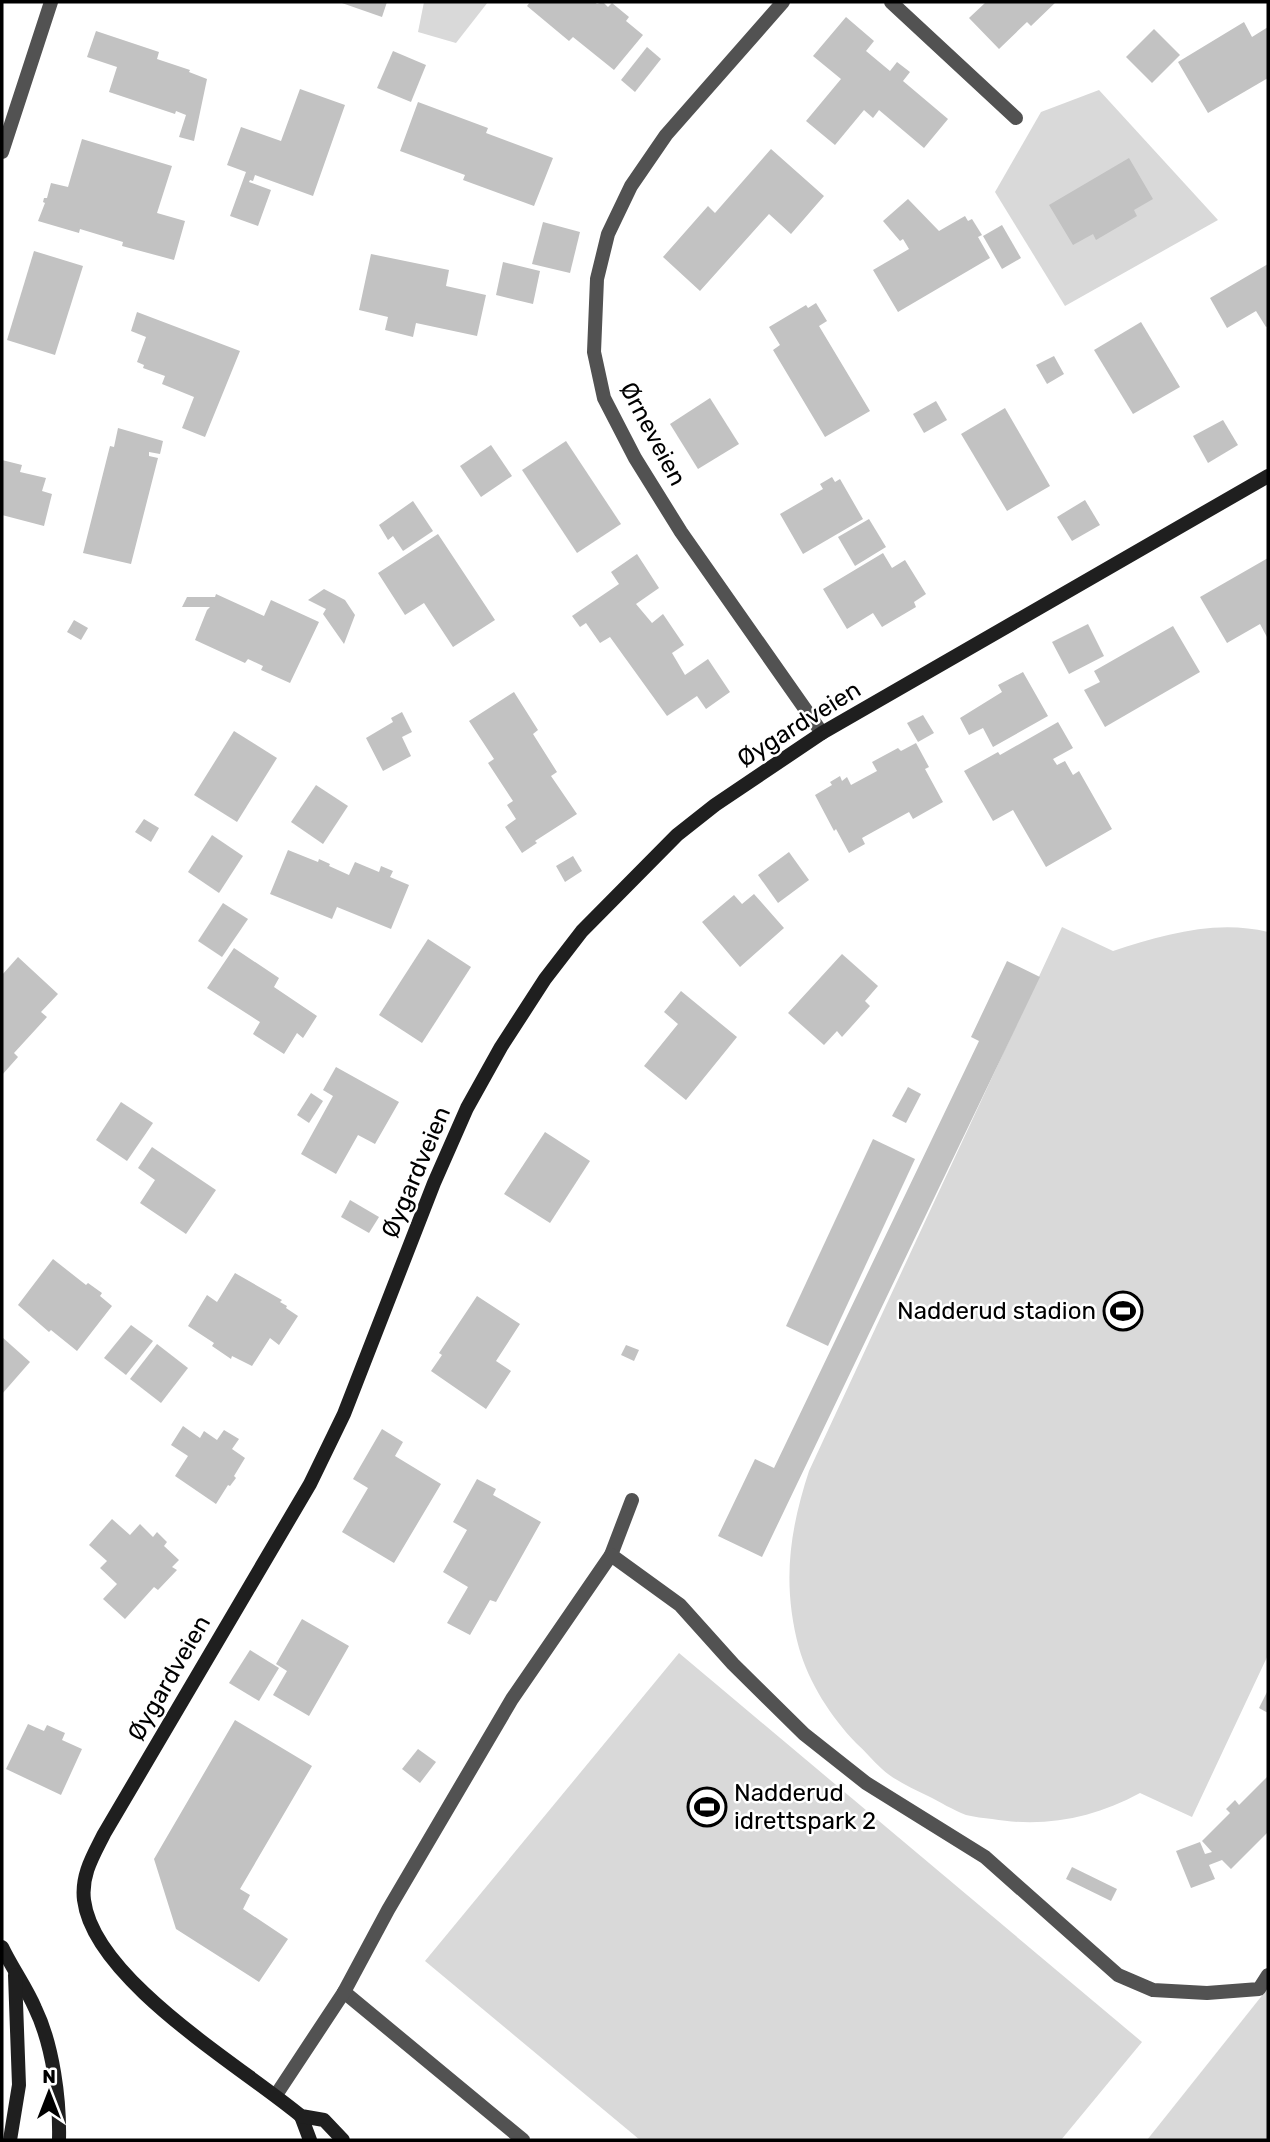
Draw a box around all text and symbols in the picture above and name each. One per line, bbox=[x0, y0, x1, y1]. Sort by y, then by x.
street label: Ørneveien bbox=[614, 378, 692, 490]
street label: Øygardveien bbox=[732, 675, 866, 773]
street label: Øygardveien bbox=[376, 1102, 456, 1242]
sports icon: Nadderud stadion bbox=[1102, 1290, 1144, 1332]
place label: Nadderud stadion bbox=[897, 1297, 1096, 1325]
street label: Øygardveien bbox=[122, 1610, 216, 1746]
place label: Nadderud idrettspark 2 bbox=[734, 1779, 876, 1835]
sports icon: Nadderud idrettspark 2 bbox=[686, 1786, 728, 1828]
north arrow bbox=[14, 2058, 84, 2128]
text: N bbox=[42, 2065, 56, 2088]

